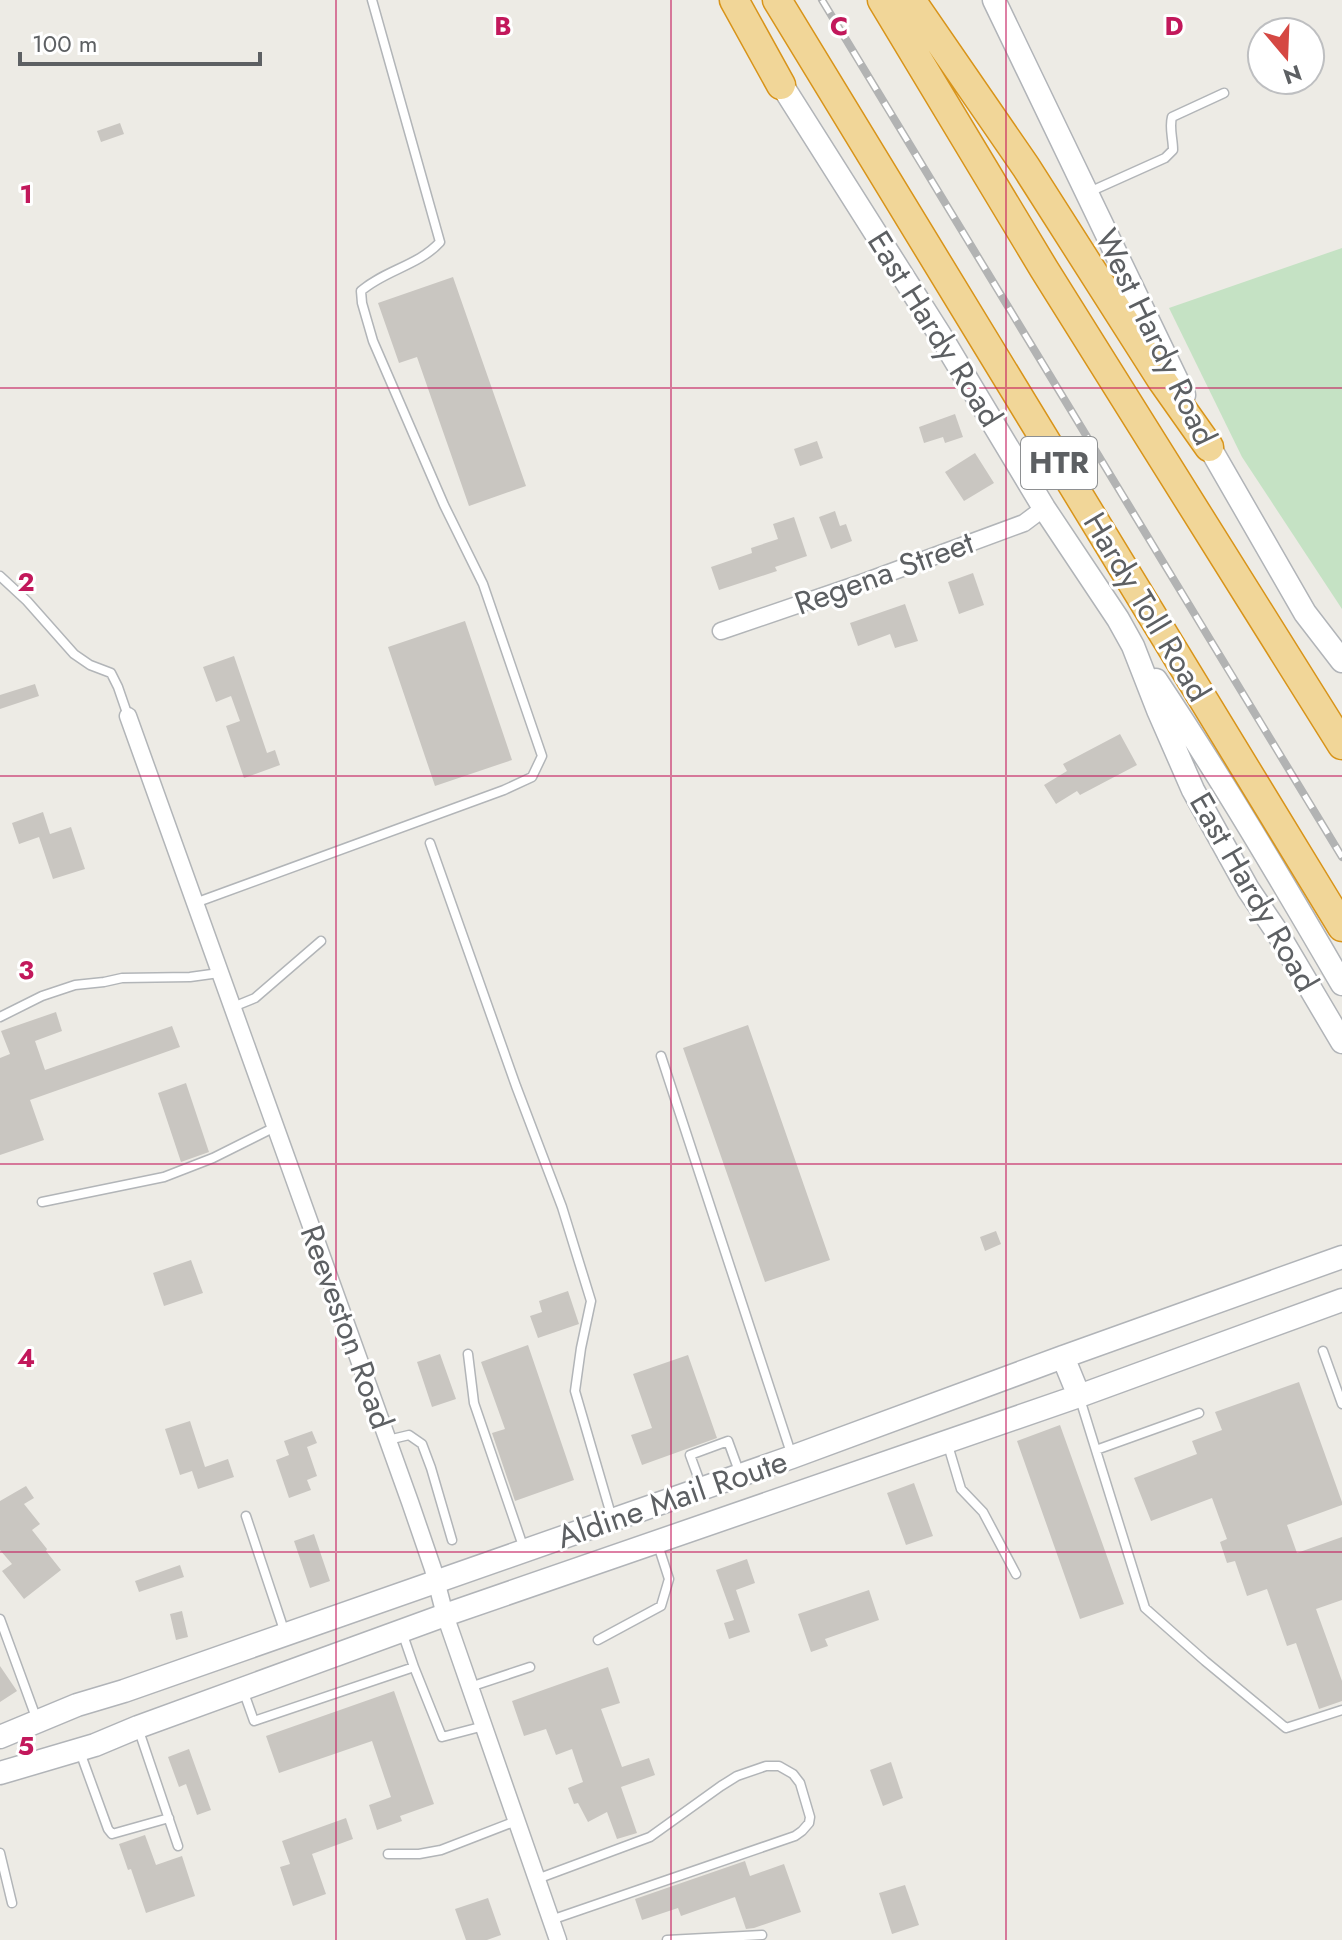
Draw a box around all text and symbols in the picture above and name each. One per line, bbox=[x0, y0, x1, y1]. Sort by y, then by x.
text: B bbox=[494, 7, 512, 45]
text: C bbox=[830, 7, 848, 45]
text: D bbox=[1164, 7, 1184, 45]
scale bar bbox=[20, 16, 260, 66]
north arrow bbox=[1246, 16, 1326, 96]
text: 100 m bbox=[32, 26, 98, 61]
text: N bbox=[1279, 57, 1306, 93]
text: 1 bbox=[19, 175, 33, 213]
street label: West Hardy Road bbox=[1084, 221, 1228, 453]
street label: East Hardy Road bbox=[856, 222, 1014, 436]
road number: HTR bbox=[1021, 437, 1097, 489]
street label: Hardy Toll Road bbox=[1072, 504, 1222, 710]
street label: Regena Street bbox=[788, 519, 980, 627]
text: 2 bbox=[17, 563, 35, 601]
street label: East Hardy Road bbox=[1178, 784, 1330, 1000]
text: 3 bbox=[18, 951, 34, 989]
street label: Reeveston Road bbox=[289, 1219, 405, 1435]
text: 4 bbox=[17, 1339, 35, 1377]
street label: Aldine Mail Route bbox=[551, 1438, 793, 1560]
text: 5 bbox=[18, 1727, 34, 1765]

